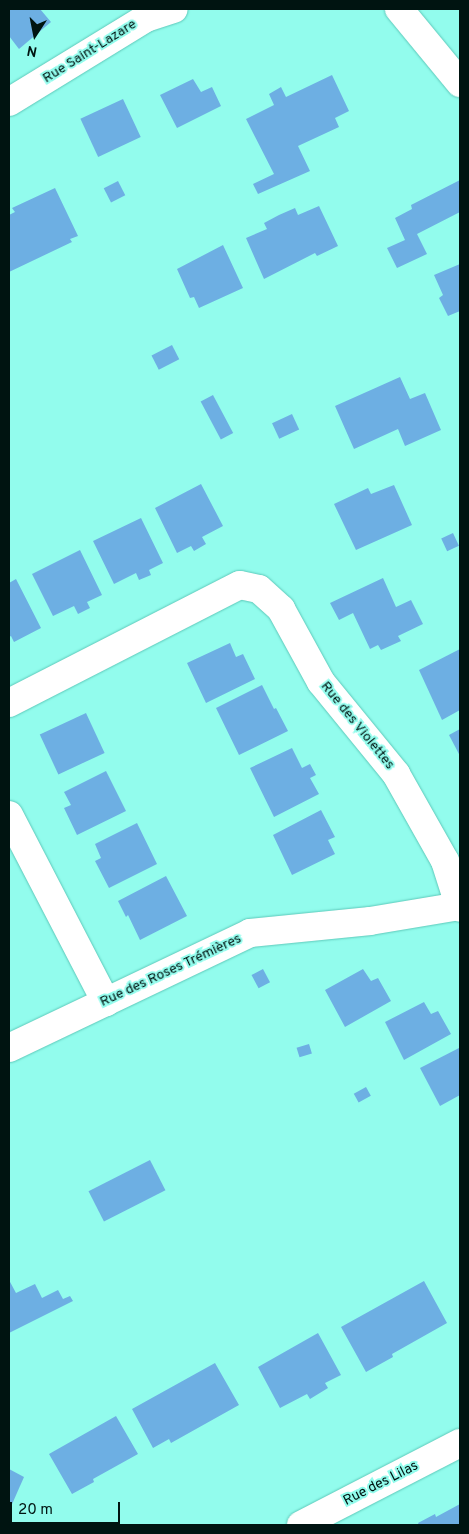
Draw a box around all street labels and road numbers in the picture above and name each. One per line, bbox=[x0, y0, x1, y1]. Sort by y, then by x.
street label: Rue Saint-Lazare bbox=[40, 16, 140, 88]
street label: Rue des Violettes bbox=[316, 679, 398, 773]
street label: Rue des Roses Trémières bbox=[97, 931, 245, 1011]
street label: Rue des Lilas bbox=[341, 1458, 421, 1510]

